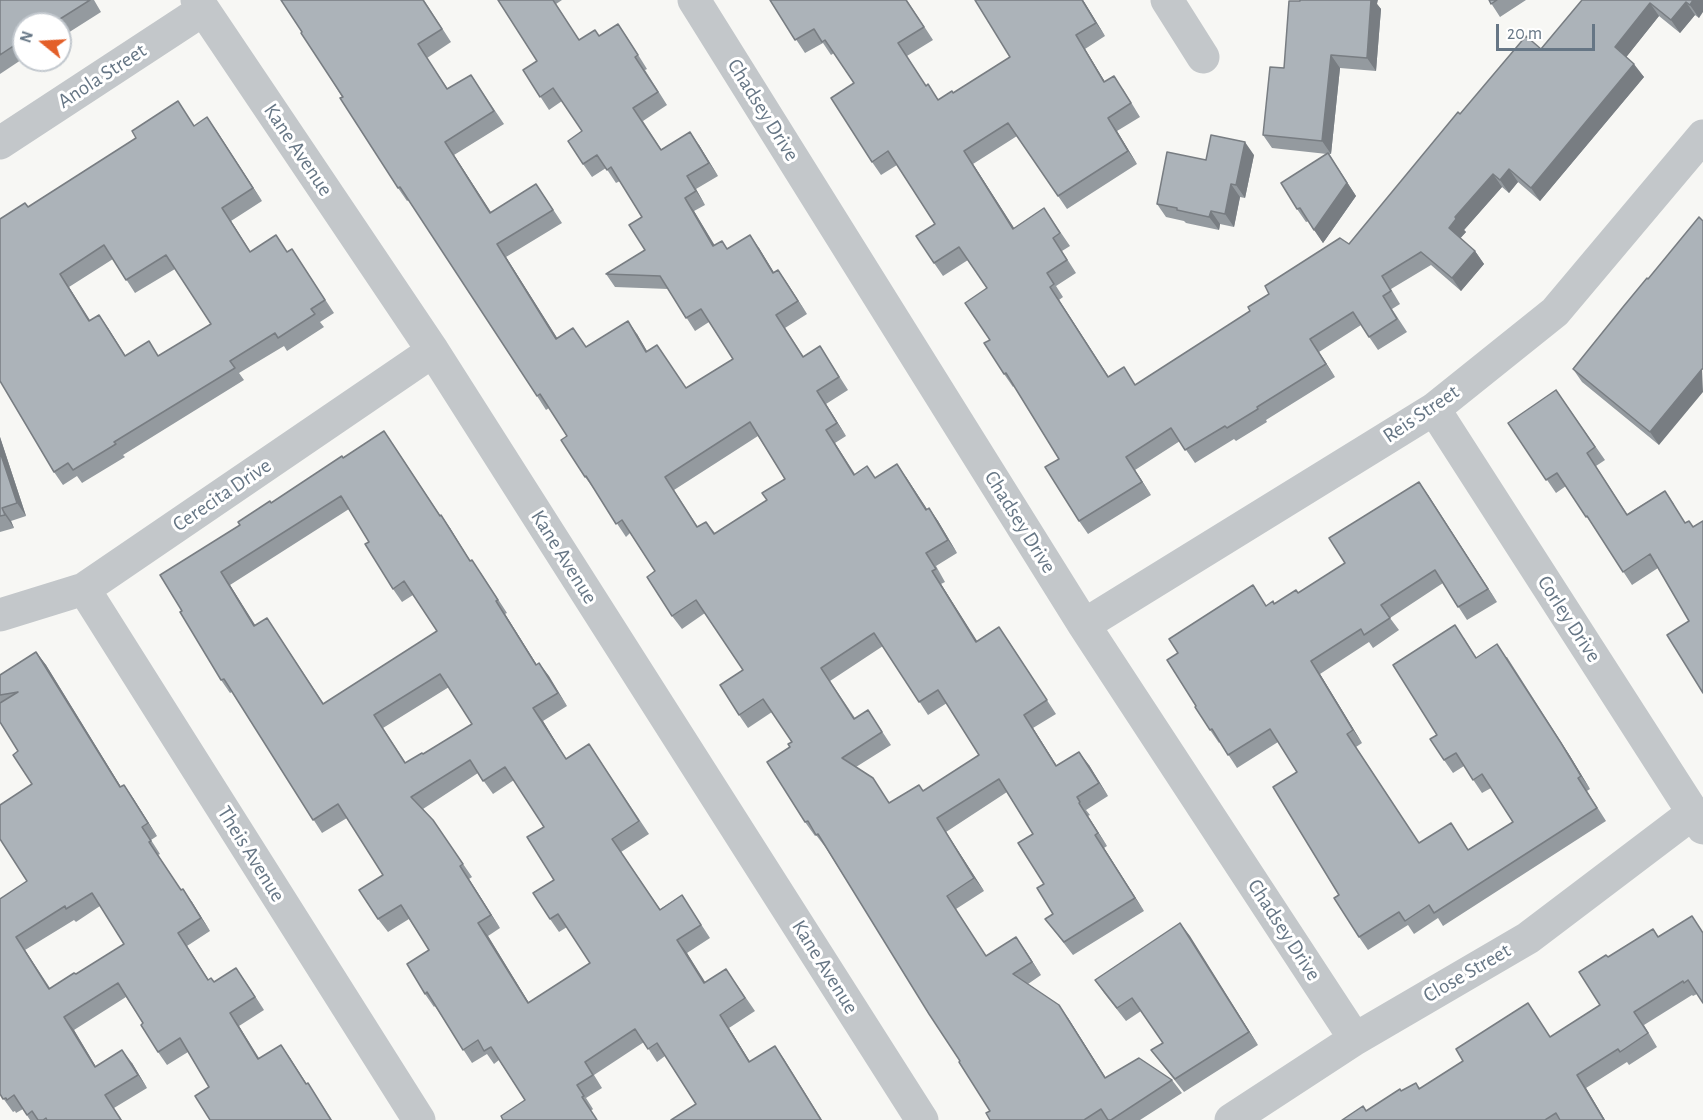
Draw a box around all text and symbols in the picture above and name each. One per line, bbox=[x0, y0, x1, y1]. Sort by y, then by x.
north arrow bbox=[12, 12, 72, 72]
scale bar bbox=[1499, 12, 1598, 50]
text: 20 m bbox=[1507, 25, 1542, 43]
text: N bbox=[17, 29, 36, 45]
street label: Anola Street bbox=[53, 38, 151, 114]
street label: Chadsey Drive bbox=[722, 54, 804, 166]
street label: Kane Avenue bbox=[258, 99, 338, 201]
street label: Reis Street bbox=[1378, 379, 1464, 449]
street label: Cerecita Drive bbox=[168, 453, 276, 537]
street label: Chadsey Drive bbox=[979, 466, 1061, 578]
street label: Kane Avenue bbox=[525, 505, 603, 609]
street label: Corley Drive bbox=[1532, 571, 1606, 667]
street label: Theis Avenue bbox=[212, 801, 290, 907]
street label: Chadsey Drive bbox=[1242, 875, 1326, 985]
street label: Kane Avenue bbox=[786, 915, 864, 1019]
street label: Close Street bbox=[1419, 938, 1515, 1008]

